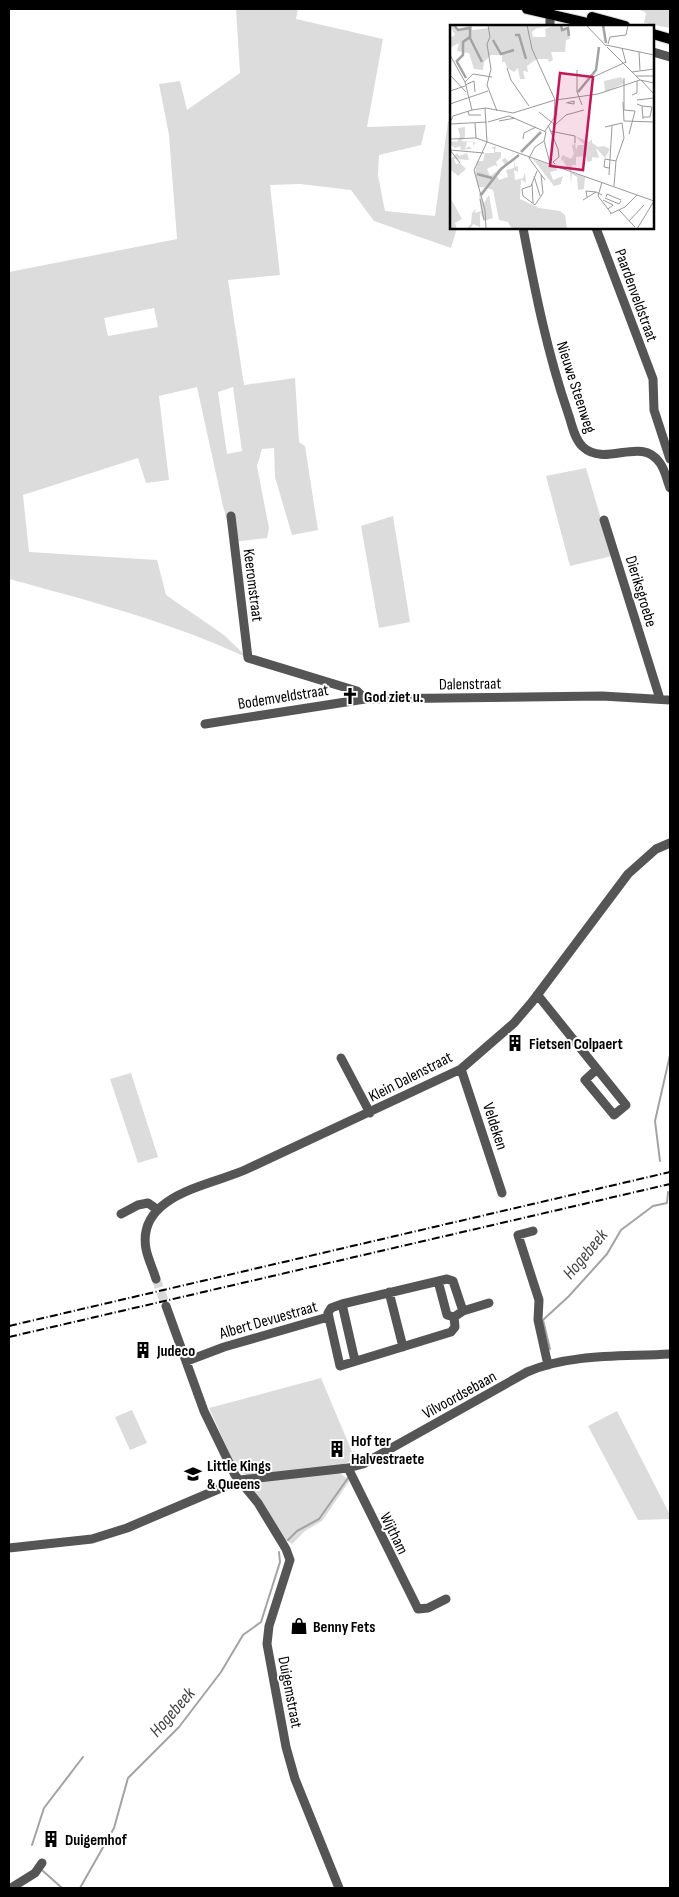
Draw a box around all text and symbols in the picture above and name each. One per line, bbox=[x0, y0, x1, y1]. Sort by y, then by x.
inset map bbox=[450, 25, 654, 229]
street label: Paardenveldstraat bbox=[610, 246, 661, 345]
street label: Nieuwe Steenweg bbox=[552, 339, 599, 436]
street label: Keeromstraat bbox=[239, 548, 266, 623]
street label: Dieriksgroebe bbox=[621, 554, 660, 629]
street label: Dalenstraat bbox=[439, 674, 501, 695]
street label: Bodemveldstraat bbox=[237, 681, 330, 714]
church icon: God ziet u. bbox=[340, 686, 360, 706]
place label: God ziet u. bbox=[364, 688, 423, 707]
building icon: Fietsen Colpaert bbox=[505, 1033, 525, 1053]
place label: Fietsen Colpaert bbox=[529, 1035, 623, 1054]
street label: Klein Dalenstraat bbox=[366, 1048, 456, 1107]
street label: Veldeken bbox=[478, 1101, 511, 1152]
water label: Hogebeek bbox=[558, 1224, 613, 1284]
street label: Albert Devuestraat bbox=[216, 1297, 320, 1344]
building icon: Judeco bbox=[133, 1340, 153, 1360]
place label: Judeco bbox=[156, 1342, 195, 1361]
street label: Vilvoordsebaan bbox=[419, 1367, 500, 1423]
place label: Hof ter Halvestraete bbox=[351, 1432, 424, 1469]
building icon: Hof ter Halvestraete bbox=[327, 1439, 347, 1459]
place label: Little Kings & Queens bbox=[207, 1457, 271, 1494]
school or university icon: Little Kings & Queens bbox=[183, 1464, 203, 1484]
street label: Wijtham bbox=[375, 1510, 412, 1558]
shop icon: Benny Fets bbox=[289, 1616, 309, 1636]
place label: Benny Fets bbox=[313, 1618, 375, 1637]
street label: Duigemstraat bbox=[273, 1655, 306, 1730]
water label: Hogebeek bbox=[145, 1682, 200, 1741]
building icon: Duigemhof bbox=[41, 1829, 61, 1849]
place label: Duigemhof bbox=[65, 1831, 128, 1850]

